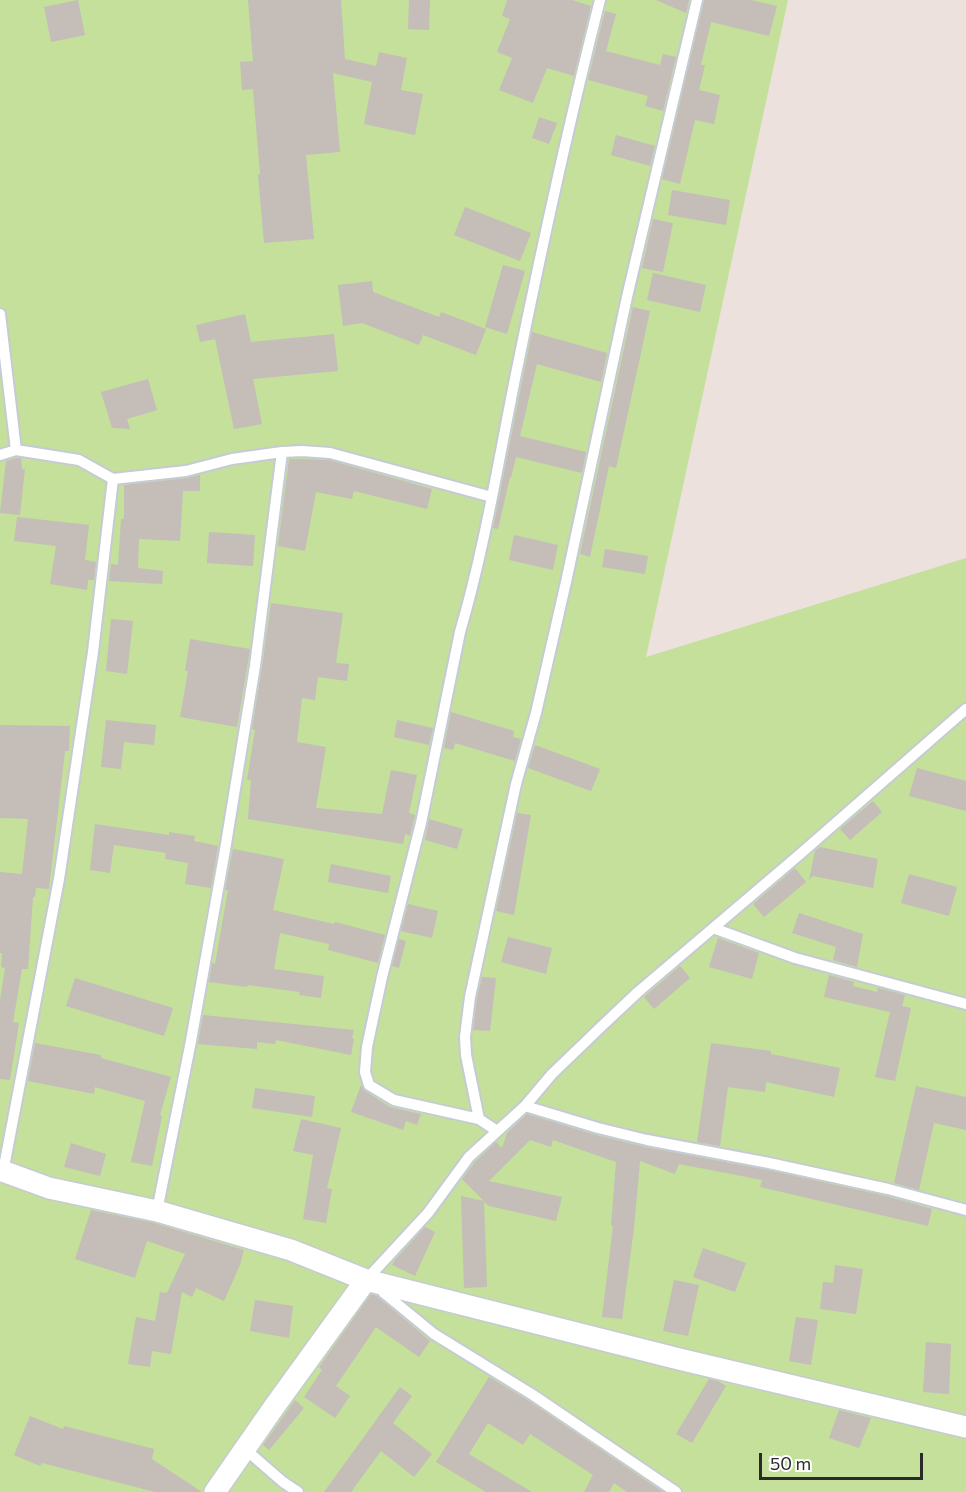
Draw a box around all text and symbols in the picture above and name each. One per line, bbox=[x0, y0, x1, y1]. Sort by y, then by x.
scale bar bbox=[762, 1441, 926, 1479]
text: 50 m bbox=[770, 1452, 811, 1474]

